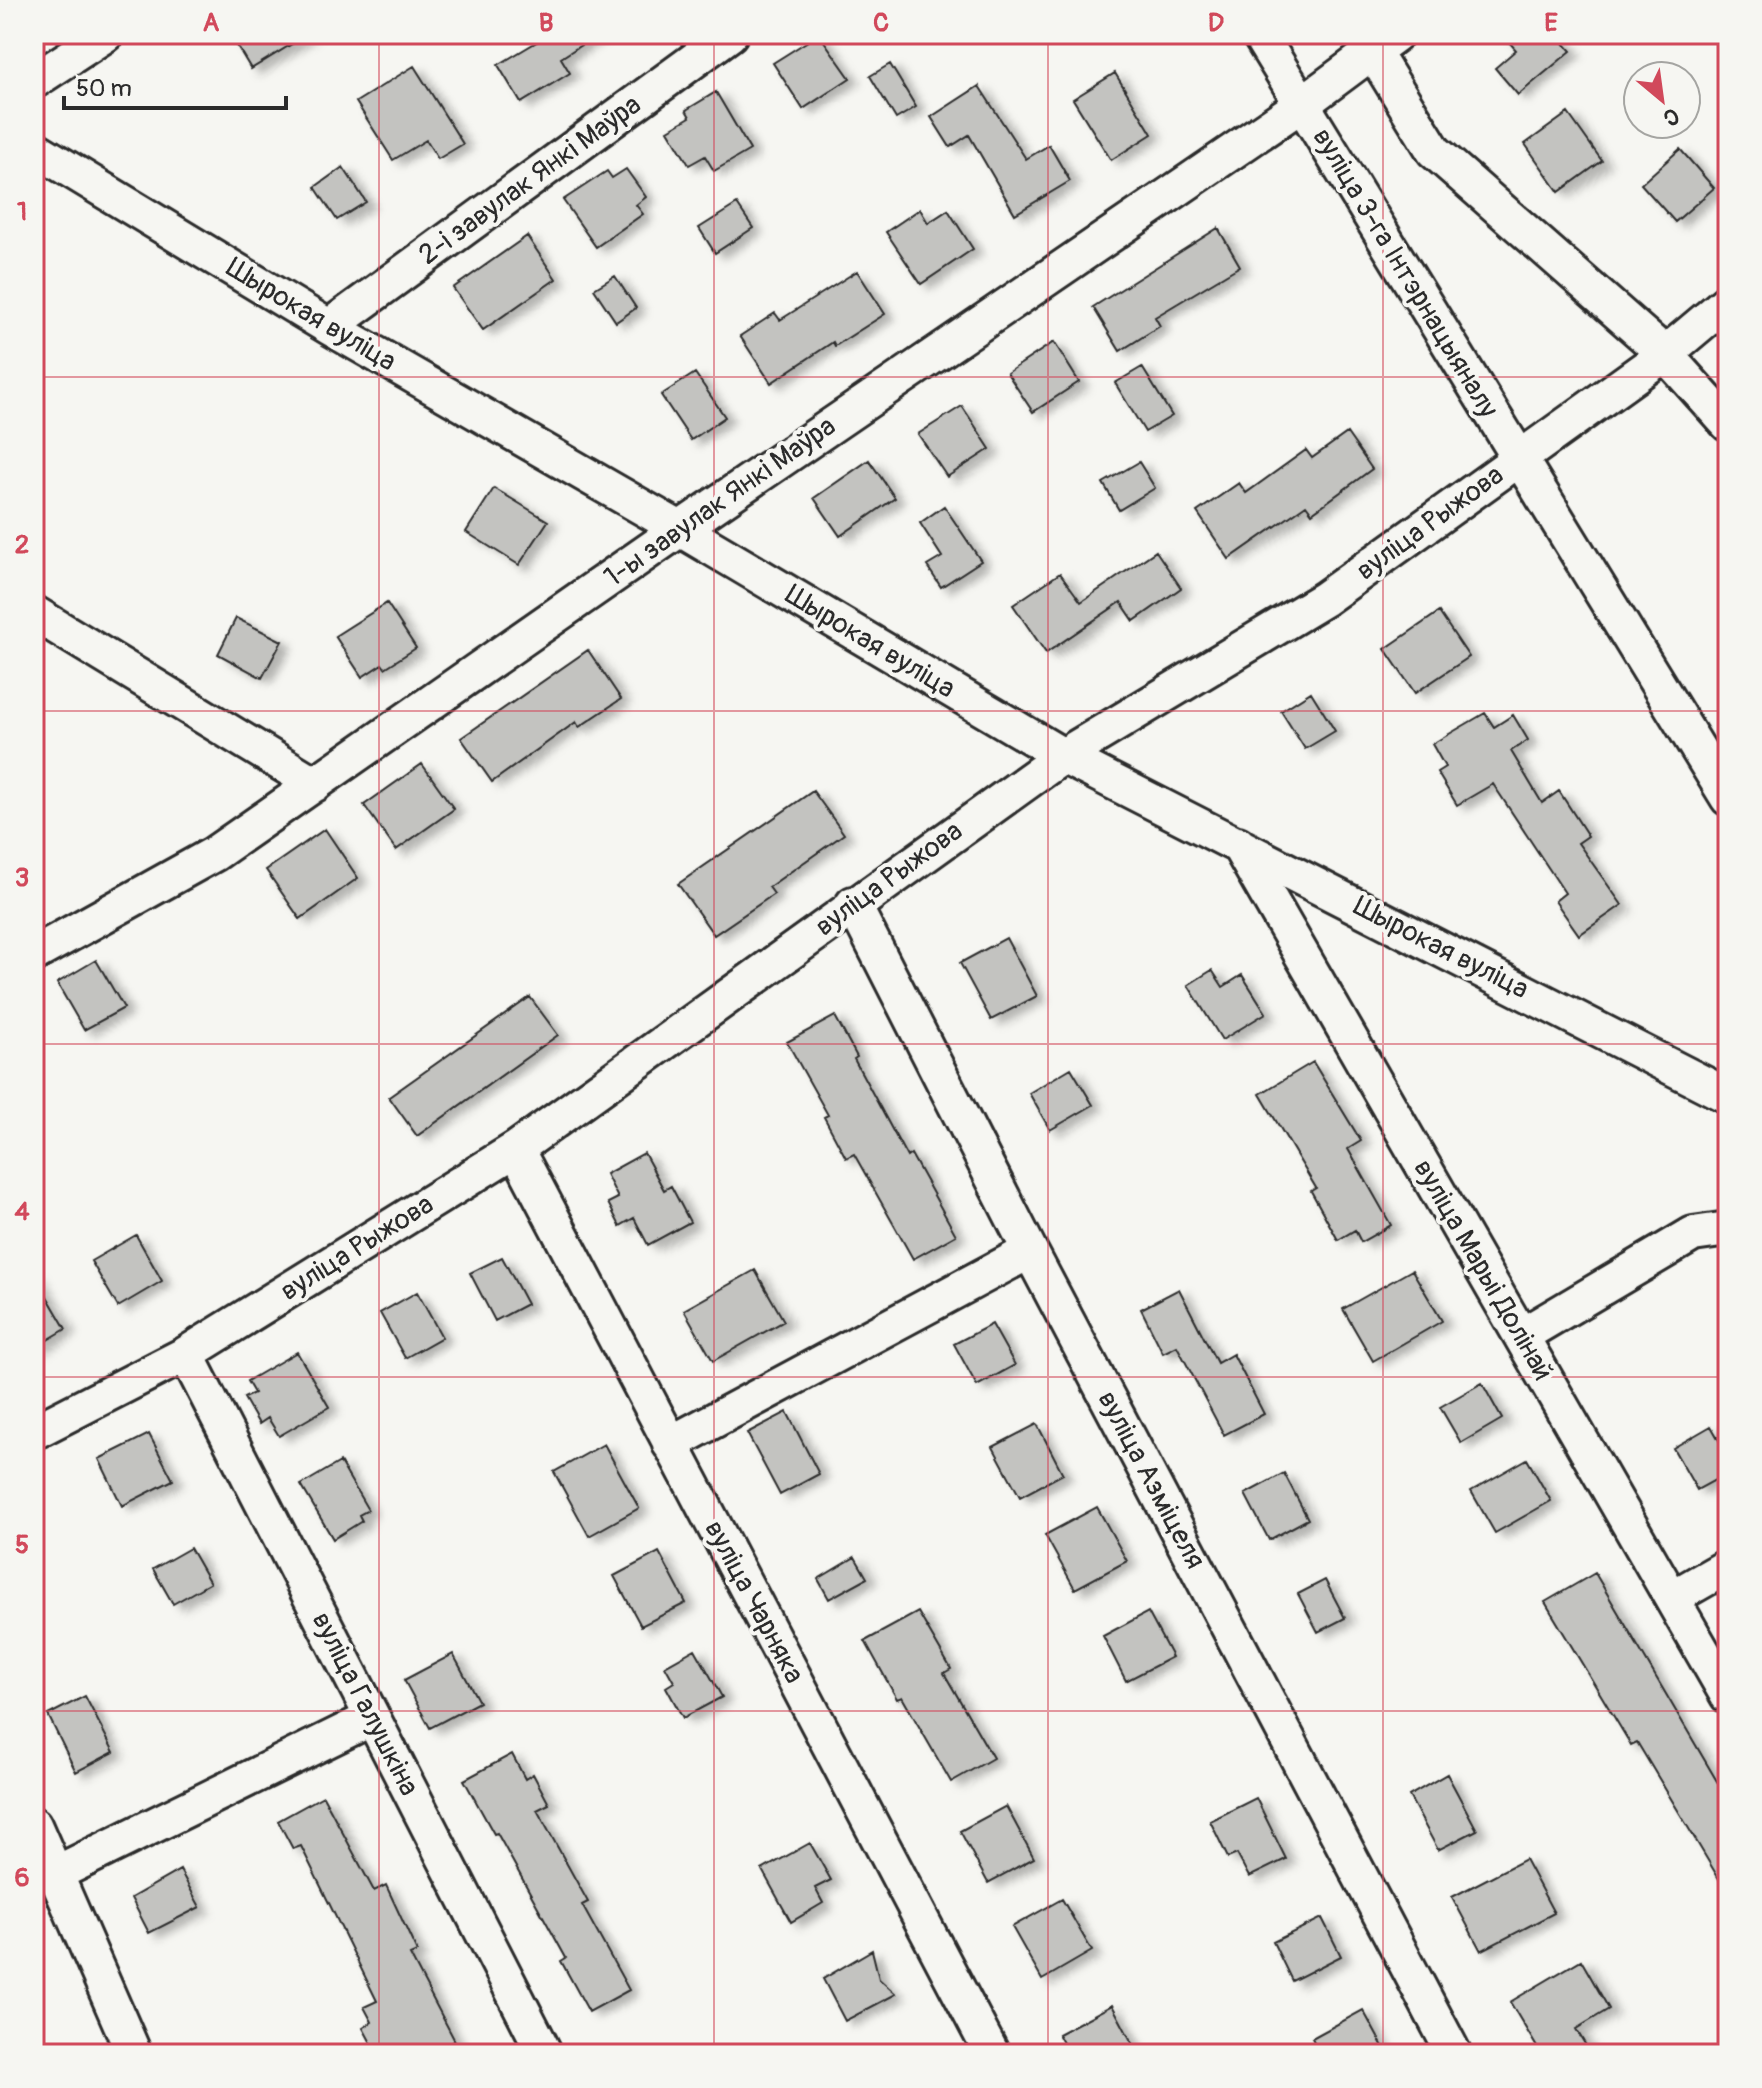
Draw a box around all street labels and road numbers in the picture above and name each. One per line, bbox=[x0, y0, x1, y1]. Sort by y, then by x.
street label: 2-і завулак Янкі Маўра bbox=[412, 88, 648, 272]
street label: вуліца 3-га Інтэрнацыяналу bbox=[1305, 122, 1505, 424]
street label: Шырокая вуліца bbox=[220, 251, 402, 379]
street label: 1-ы завулак Янкі Маўра bbox=[597, 409, 843, 595]
street label: вуліца Рыжова bbox=[1349, 458, 1511, 588]
street label: Шырокая вуліца bbox=[779, 578, 961, 706]
street label: вуліца Рыжова bbox=[808, 814, 970, 944]
street label: Шырокая вуліца bbox=[1348, 889, 1534, 1007]
street label: вуліца Марыі Долінай bbox=[1405, 1153, 1561, 1387]
street label: вуліца Рыжова bbox=[274, 1187, 440, 1309]
street label: вуліца Азміцеля bbox=[1089, 1385, 1213, 1575]
street label: вуліца Чарняка bbox=[696, 1514, 812, 1690]
street label: вуліца Галушкіна bbox=[304, 1606, 426, 1802]

